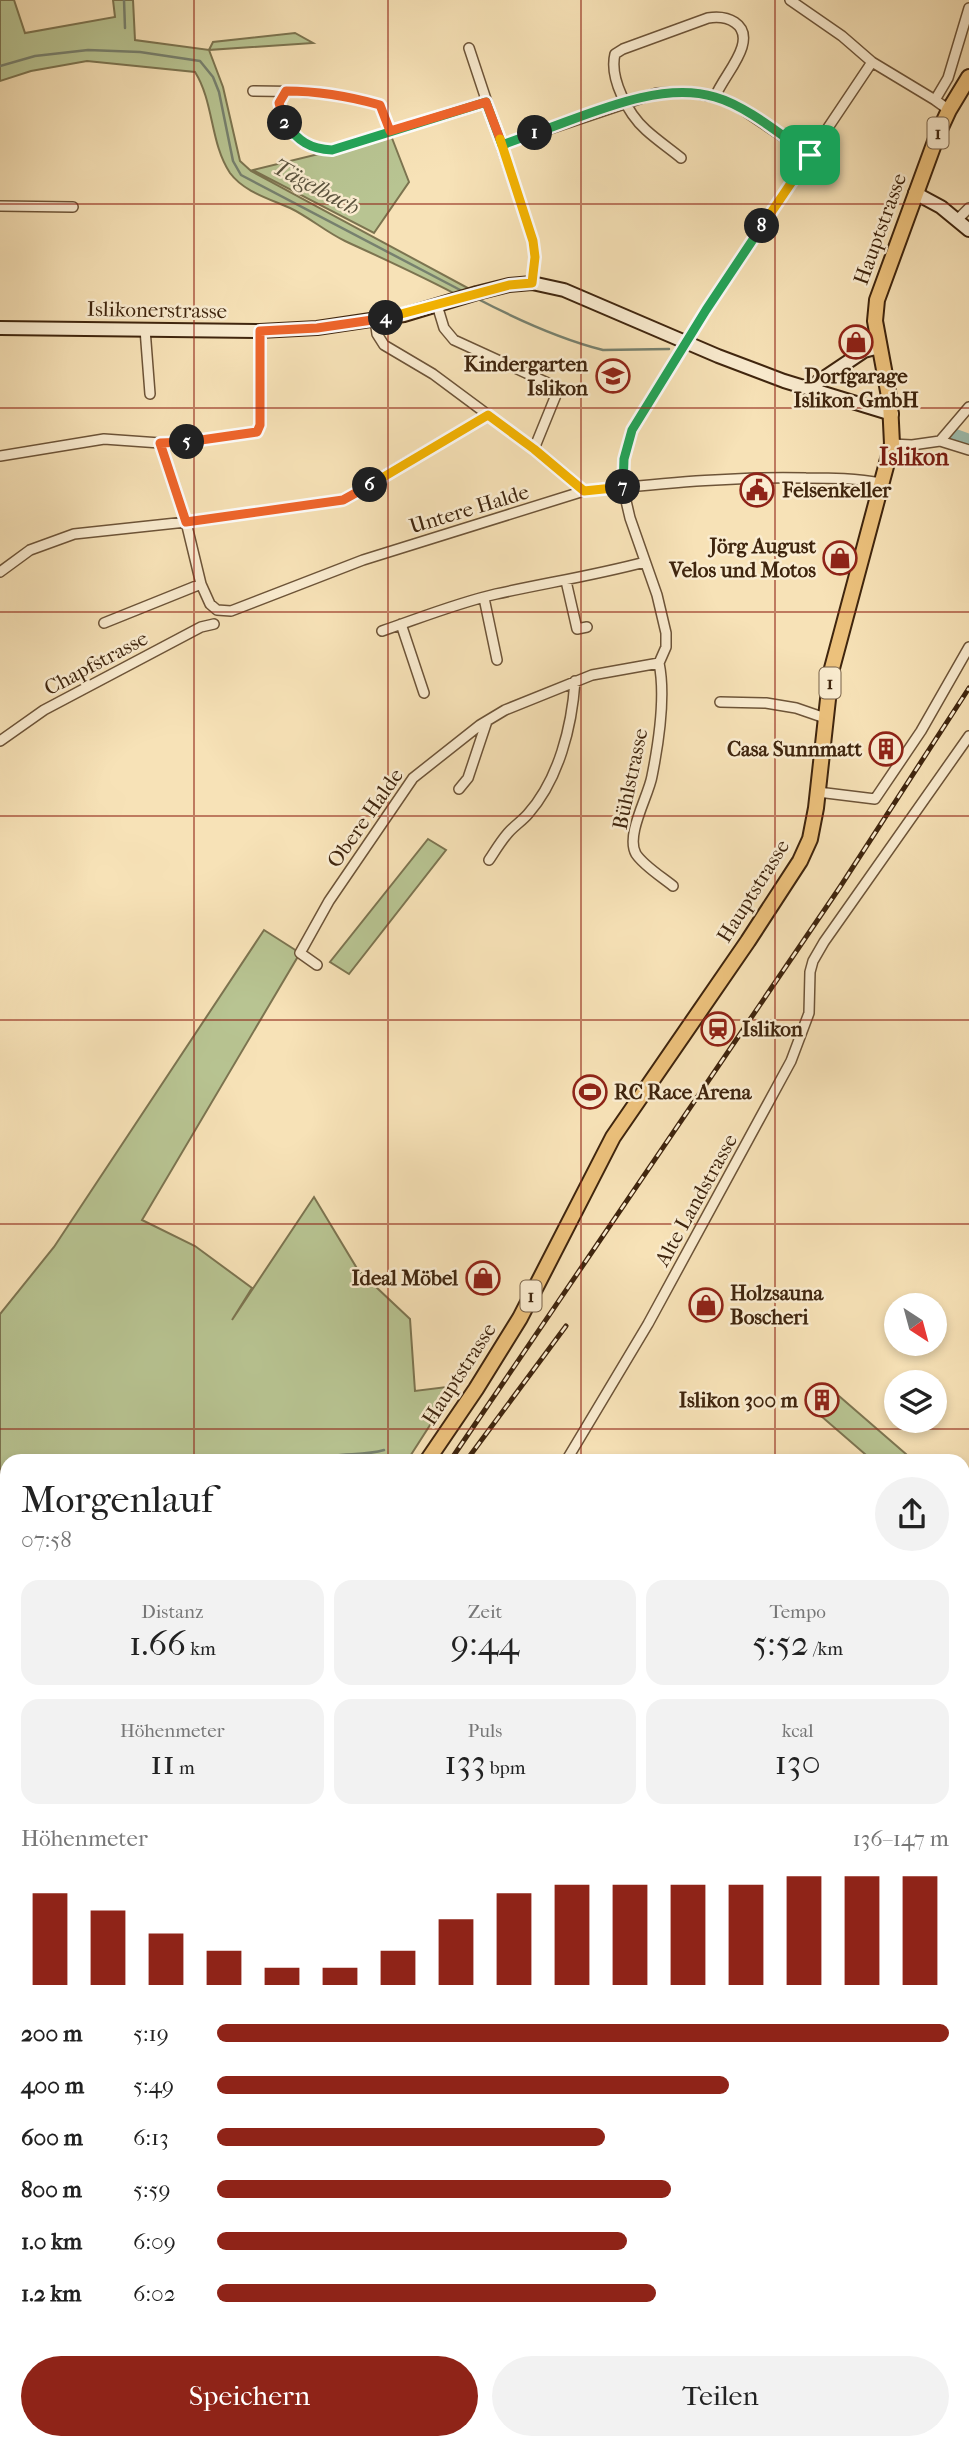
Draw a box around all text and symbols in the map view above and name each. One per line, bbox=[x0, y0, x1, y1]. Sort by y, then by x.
pin: 2 bbox=[268, 106, 302, 140]
text: 2 bbox=[280, 111, 289, 133]
pin: 1 bbox=[518, 116, 552, 150]
road number: 1 bbox=[928, 118, 948, 148]
text: 1 bbox=[531, 121, 538, 143]
pin bbox=[780, 125, 840, 185]
icon: arrive bbox=[791, 136, 829, 174]
water label: Tägelbach bbox=[268, 153, 364, 221]
street label: Hauptstrasse bbox=[849, 170, 911, 288]
pin: 8 bbox=[744, 208, 780, 244]
text: 8 bbox=[757, 214, 766, 236]
street label: Islikonerstrasse bbox=[87, 297, 227, 323]
pin: 4 bbox=[368, 300, 404, 336]
text: 4 bbox=[380, 306, 391, 328]
shop icon: Dorfgarage Islikon GmbH bbox=[837, 323, 875, 361]
place label: Kindergarten Islikon bbox=[464, 352, 589, 400]
school or university icon: Kindergarten Islikon bbox=[594, 357, 632, 395]
place label: Dorfgarage Islikon GmbH bbox=[793, 364, 919, 412]
pin: 5 bbox=[170, 424, 204, 460]
text: 5 bbox=[182, 430, 191, 452]
district label: Islikon bbox=[879, 443, 950, 471]
pin: 6 bbox=[352, 468, 388, 503]
pin: 7 bbox=[606, 470, 640, 504]
public building icon: Felsenkeller bbox=[738, 471, 776, 509]
text: 6 bbox=[364, 473, 375, 495]
text: 7 bbox=[618, 475, 627, 497]
place label: Felsenkeller bbox=[781, 478, 892, 502]
street label: Untere Halde bbox=[406, 479, 532, 539]
place label: Jörg August Velos und Motos bbox=[668, 534, 816, 582]
shop icon: Jörg August Velos und Motos bbox=[821, 539, 859, 577]
street label: Chapfstrasse bbox=[40, 626, 152, 700]
road number: 1 bbox=[820, 668, 840, 698]
street label: Bühlstrasse bbox=[608, 726, 652, 832]
building icon: Casa Sunnmatt bbox=[867, 730, 905, 768]
place label: Casa Sunnmatt bbox=[727, 737, 863, 761]
street label: Obere Halde bbox=[322, 764, 408, 872]
street label: Hauptstrasse bbox=[712, 835, 794, 947]
station icon: Islikon bbox=[699, 1010, 737, 1048]
place label: Islikon bbox=[742, 1017, 804, 1041]
sports icon: RC Race Arena bbox=[571, 1073, 609, 1111]
place label: RC Race Arena bbox=[614, 1080, 753, 1104]
street label: Alte Landstrasse bbox=[649, 1130, 742, 1271]
shop icon: Ideal Möbel bbox=[464, 1259, 502, 1297]
place label: Ideal Möbel bbox=[352, 1266, 458, 1290]
road number: 1 bbox=[520, 1280, 542, 1312]
place label: Holzsauna Boscheri bbox=[730, 1281, 824, 1329]
shop icon: Holzsauna Boscheri bbox=[687, 1286, 725, 1324]
north arrow bbox=[884, 1293, 947, 1356]
map controls bbox=[884, 1293, 947, 1433]
street label: Hauptstrasse bbox=[417, 1318, 501, 1430]
button: layers bbox=[884, 1370, 947, 1433]
building icon: Islikon 300 m bbox=[803, 1381, 841, 1419]
place label: Islikon 300 m bbox=[679, 1388, 799, 1412]
text: Morgenlauf bbox=[21, 1477, 214, 1522]
button: share bbox=[875, 1477, 949, 1551]
text: 07:58 bbox=[21, 1526, 72, 1553]
text: Distanz bbox=[141, 1601, 203, 1623]
text: Zeit bbox=[468, 1601, 502, 1623]
text: Tempo bbox=[769, 1601, 826, 1623]
text: 1.66 bbox=[129, 1623, 186, 1664]
text: 9:44 bbox=[451, 1623, 519, 1664]
text: 5:52 bbox=[752, 1623, 809, 1664]
text: km bbox=[186, 1638, 216, 1660]
text: /km bbox=[809, 1638, 843, 1660]
text: Höhenmeter bbox=[120, 1720, 225, 1742]
text: Puls bbox=[468, 1720, 502, 1742]
text: kcal bbox=[782, 1720, 814, 1742]
text: 11 bbox=[150, 1742, 175, 1783]
text: 133 bbox=[444, 1742, 486, 1783]
text: 130 bbox=[775, 1742, 821, 1783]
text: m bbox=[175, 1757, 195, 1779]
text: bpm bbox=[486, 1757, 526, 1779]
text: Höhenmeter bbox=[21, 1825, 148, 1852]
text: 136–147 m bbox=[853, 1825, 949, 1852]
text: 200 m bbox=[21, 2020, 82, 2047]
text: 5:19 bbox=[133, 2020, 169, 2047]
text: 400 m bbox=[21, 2072, 84, 2099]
text: 5:49 bbox=[133, 2072, 174, 2099]
text: 600 m bbox=[21, 2124, 83, 2151]
text: 6:13 bbox=[133, 2124, 169, 2151]
text: 800 m bbox=[21, 2176, 82, 2203]
text: 5:59 bbox=[133, 2176, 171, 2203]
text: 1.0 km bbox=[21, 2228, 82, 2255]
text: 6:09 bbox=[133, 2228, 176, 2255]
text: 1.2 km bbox=[21, 2280, 81, 2307]
text: 6:02 bbox=[133, 2280, 176, 2307]
button: Speichern bbox=[21, 2356, 478, 2436]
button: Teilen bbox=[492, 2356, 949, 2436]

